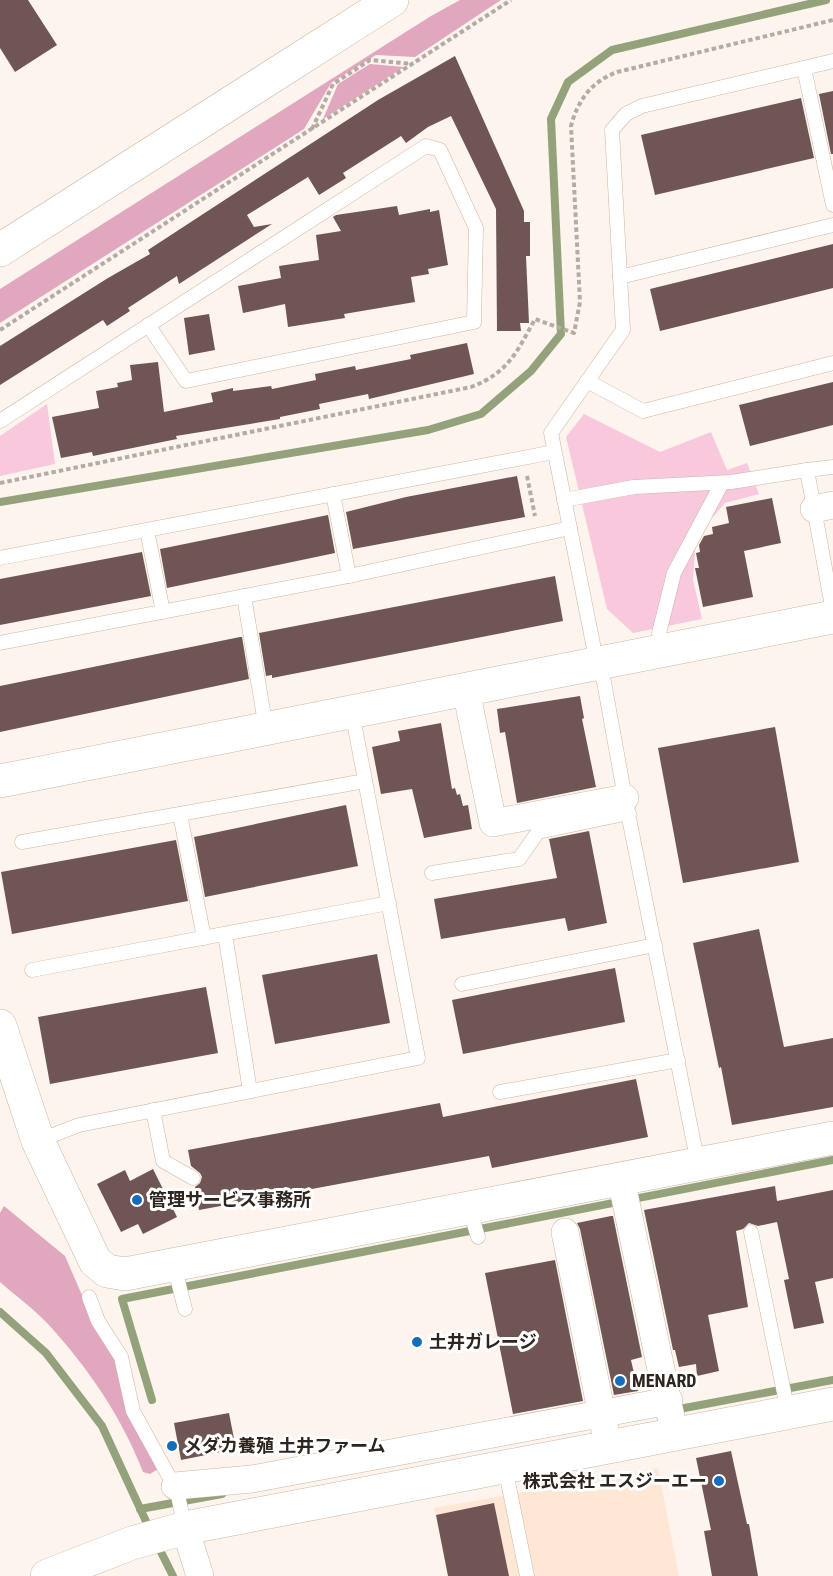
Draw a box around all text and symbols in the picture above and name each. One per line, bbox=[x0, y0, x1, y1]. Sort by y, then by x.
place label: 管理サービス事務所 bbox=[149, 1189, 311, 1210]
marker: 管理サービス事務所 bbox=[130, 1193, 144, 1207]
place label: 土井ガレージ bbox=[429, 1331, 537, 1352]
marker: 土井ガレージ bbox=[410, 1335, 424, 1349]
place label: MENARD bbox=[632, 1370, 697, 1391]
marker: MENARD bbox=[613, 1374, 627, 1388]
place label: メダカ養殖 土井ファーム bbox=[184, 1435, 386, 1456]
marker: メダカ養殖 土井ファーム bbox=[165, 1439, 179, 1453]
place label: 株式会社 エスジーエー bbox=[523, 1470, 707, 1491]
marker: 株式会社 エスジーエー bbox=[712, 1474, 726, 1488]

